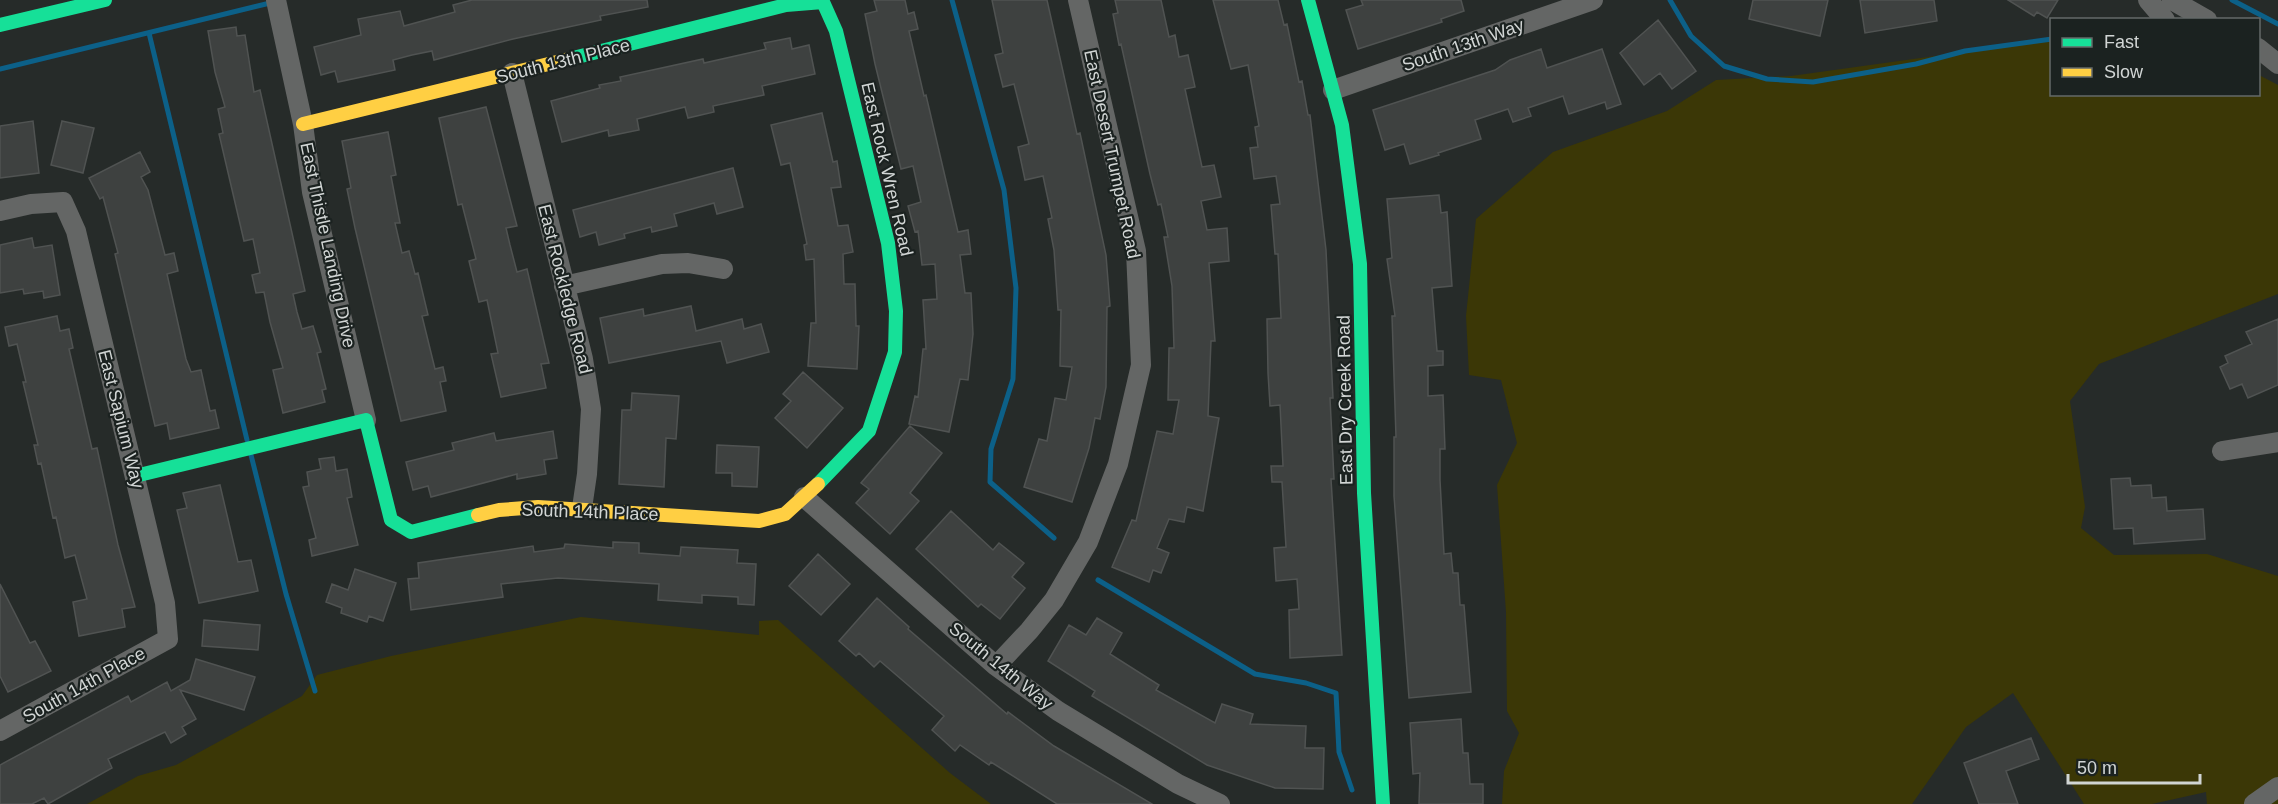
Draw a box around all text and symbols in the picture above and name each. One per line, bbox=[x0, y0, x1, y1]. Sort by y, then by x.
street label: South 13th Way bbox=[1400, 15, 1526, 75]
legend bbox=[2050, 18, 2260, 96]
text: Fast bbox=[2104, 32, 2139, 52]
street label: South 13th Place bbox=[494, 35, 632, 87]
street label: East Desert Trumpet Road bbox=[1080, 48, 1144, 260]
text: Slow bbox=[2104, 62, 2144, 82]
street label: East Rock Wren Road bbox=[857, 80, 917, 258]
street label: East Thistle Landing Drive bbox=[296, 140, 360, 350]
street label: East Rockledge Road bbox=[534, 202, 596, 376]
street label: East Dry Creek Road bbox=[1334, 315, 1356, 485]
street label: East Sapium Way bbox=[94, 348, 148, 490]
street label: South 14th Place bbox=[521, 500, 659, 524]
street label: South 14th Way bbox=[945, 618, 1057, 714]
street label: South 14th Place bbox=[19, 643, 149, 727]
scale bar bbox=[2068, 747, 2200, 785]
text: 50 m bbox=[2077, 758, 2117, 778]

